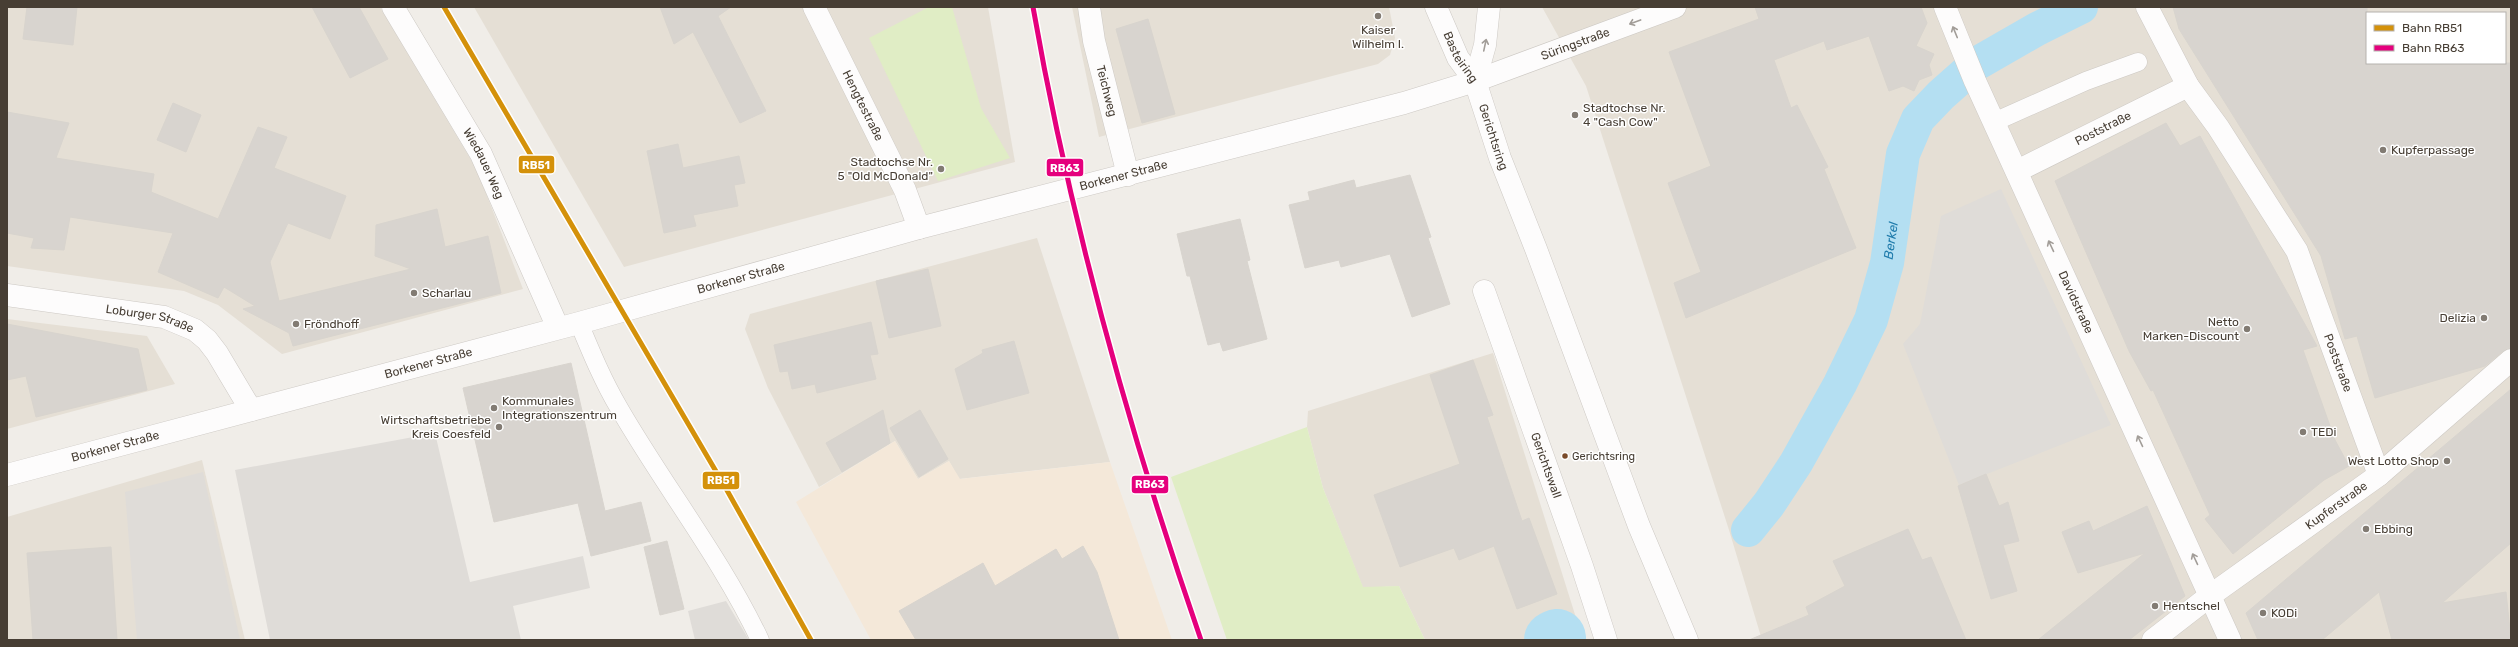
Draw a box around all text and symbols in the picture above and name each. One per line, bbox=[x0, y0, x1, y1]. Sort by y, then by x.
marker: Kaiser Wilhelm I. bbox=[1373, 11, 1383, 21]
legend bbox=[2366, 12, 2506, 64]
one-way arrow bbox=[1630, 18, 1642, 26]
text: Bahn RB51 bbox=[2402, 21, 2462, 35]
place label: Kaiser Wilhelm I. bbox=[1352, 23, 1404, 51]
street label: Süringstraße bbox=[1539, 25, 1612, 63]
one-way arrow bbox=[1951, 27, 1959, 39]
street label: Basteiring bbox=[1440, 29, 1481, 85]
one-way arrow bbox=[1481, 38, 1489, 51]
text: Bahn RB63 bbox=[2402, 41, 2465, 55]
street label: Teichweg bbox=[1093, 64, 1120, 118]
street label: Hengtestraße bbox=[840, 68, 886, 143]
place label: Stadtochse Nr. 4 "Cash Cow" bbox=[1583, 101, 1666, 129]
street label: Gerichtsring bbox=[1476, 102, 1511, 172]
street label: Poststraße bbox=[2073, 108, 2134, 148]
marker: Stadtochse Nr. 4 "Cash Cow" bbox=[1570, 110, 1580, 120]
street label: Wiedauer Weg bbox=[460, 126, 507, 201]
place label: Kupferpassage bbox=[2391, 143, 2475, 157]
marker: Kupferpassage bbox=[2378, 145, 2388, 155]
line badge: RB51 bbox=[518, 155, 555, 174]
place label: Stadtochse Nr. 5 "Old McDonald" bbox=[838, 155, 933, 183]
street label: Borkener Straße bbox=[1078, 157, 1169, 193]
line badge: RB63 bbox=[1046, 158, 1084, 177]
text: RB51 bbox=[522, 159, 550, 172]
text: RB63 bbox=[1050, 162, 1080, 175]
marker: Stadtochse Nr. 5 "Old McDonald" bbox=[936, 164, 946, 174]
water label: Berkel bbox=[1881, 220, 1901, 260]
one-way arrow bbox=[2047, 241, 2054, 253]
street label: Borkener Straße bbox=[695, 259, 787, 297]
street label: Davidstraße bbox=[2056, 269, 2096, 336]
place label: Scharlau bbox=[422, 286, 471, 300]
marker: Scharlau bbox=[409, 288, 419, 298]
street label: Loburger Straße bbox=[105, 302, 196, 336]
place label: Delizia bbox=[2440, 311, 2476, 325]
marker: Delizia bbox=[2479, 313, 2489, 323]
place label: Netto Marken-Discount bbox=[2143, 315, 2239, 343]
place label: Fröndhoff bbox=[304, 317, 360, 331]
marker: Fröndhoff bbox=[291, 319, 301, 329]
marker: Netto Marken-Discount bbox=[2242, 324, 2252, 334]
street label: Poststraße bbox=[2321, 332, 2355, 394]
street label: Borkener Straße bbox=[383, 345, 474, 381]
place label: Kommunales Integrationszentrum bbox=[502, 394, 617, 422]
marker: Kommunales Integrationszentrum bbox=[489, 403, 499, 413]
place label: Wirtschaftsbetriebe Kreis Coesfeld bbox=[381, 413, 491, 441]
marker: Wirtschaftsbetriebe Kreis Coesfeld bbox=[494, 422, 504, 432]
place label: TEDi bbox=[2311, 425, 2336, 439]
marker: TEDi bbox=[2298, 427, 2308, 437]
street label: Borkener Straße bbox=[70, 428, 161, 465]
street label: Gerichtswall bbox=[1528, 430, 1564, 500]
one-way arrow bbox=[2136, 435, 2144, 447]
place label: Gerichtsring bbox=[1572, 450, 1635, 463]
marker: Gerichtsring bbox=[1560, 451, 1570, 461]
place label: West Lotto Shop bbox=[2348, 454, 2439, 468]
marker: West Lotto Shop bbox=[2442, 456, 2452, 466]
line badge: RB51 bbox=[702, 471, 740, 490]
text: RB51 bbox=[707, 474, 735, 487]
line badge: RB63 bbox=[1131, 475, 1169, 494]
text: RB63 bbox=[1135, 478, 1165, 491]
street label: Kupferstraße bbox=[2303, 478, 2370, 532]
place label: Ebbing bbox=[2374, 522, 2413, 536]
marker: Ebbing bbox=[2361, 524, 2371, 534]
one-way arrow bbox=[2191, 554, 2198, 566]
place label: Hentschel bbox=[2163, 599, 2220, 613]
marker: Hentschel bbox=[2150, 601, 2160, 611]
place label: KODi bbox=[2271, 606, 2297, 620]
marker: KODi bbox=[2258, 608, 2268, 618]

